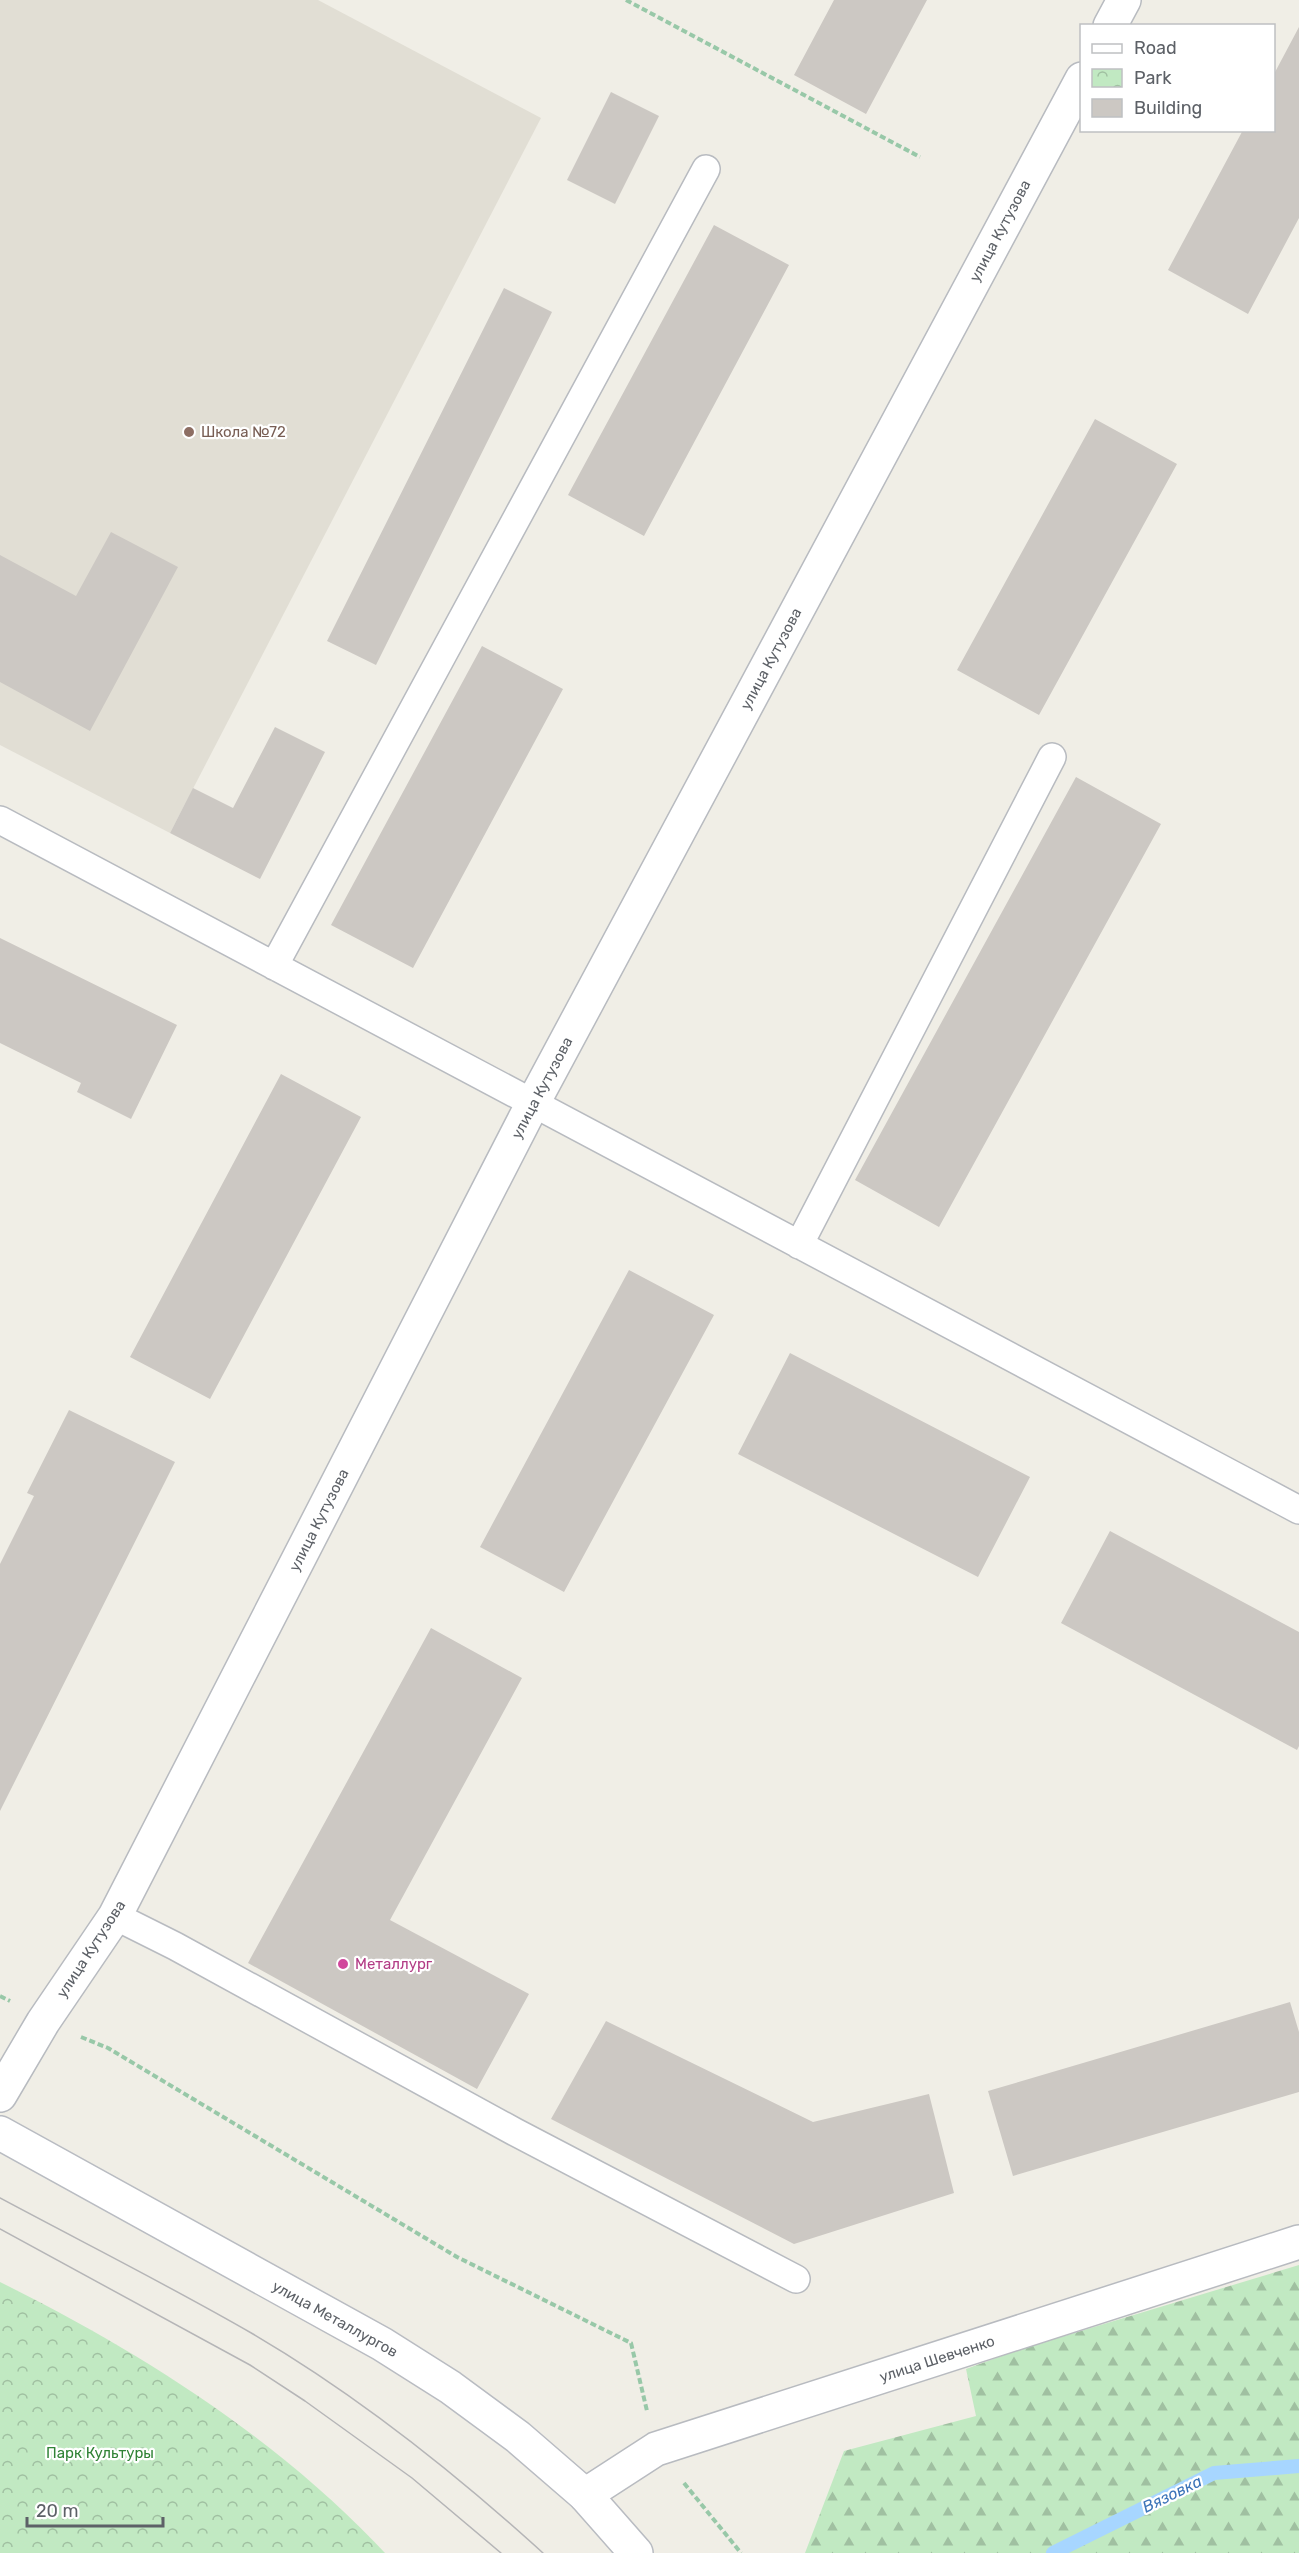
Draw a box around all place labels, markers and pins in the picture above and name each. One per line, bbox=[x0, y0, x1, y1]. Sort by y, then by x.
place label: Школа №72 bbox=[201, 423, 286, 441]
marker: Школа №72 bbox=[182, 425, 196, 439]
place label: Металлург bbox=[355, 1955, 433, 1973]
marker: Металлург bbox=[336, 1957, 350, 1971]

